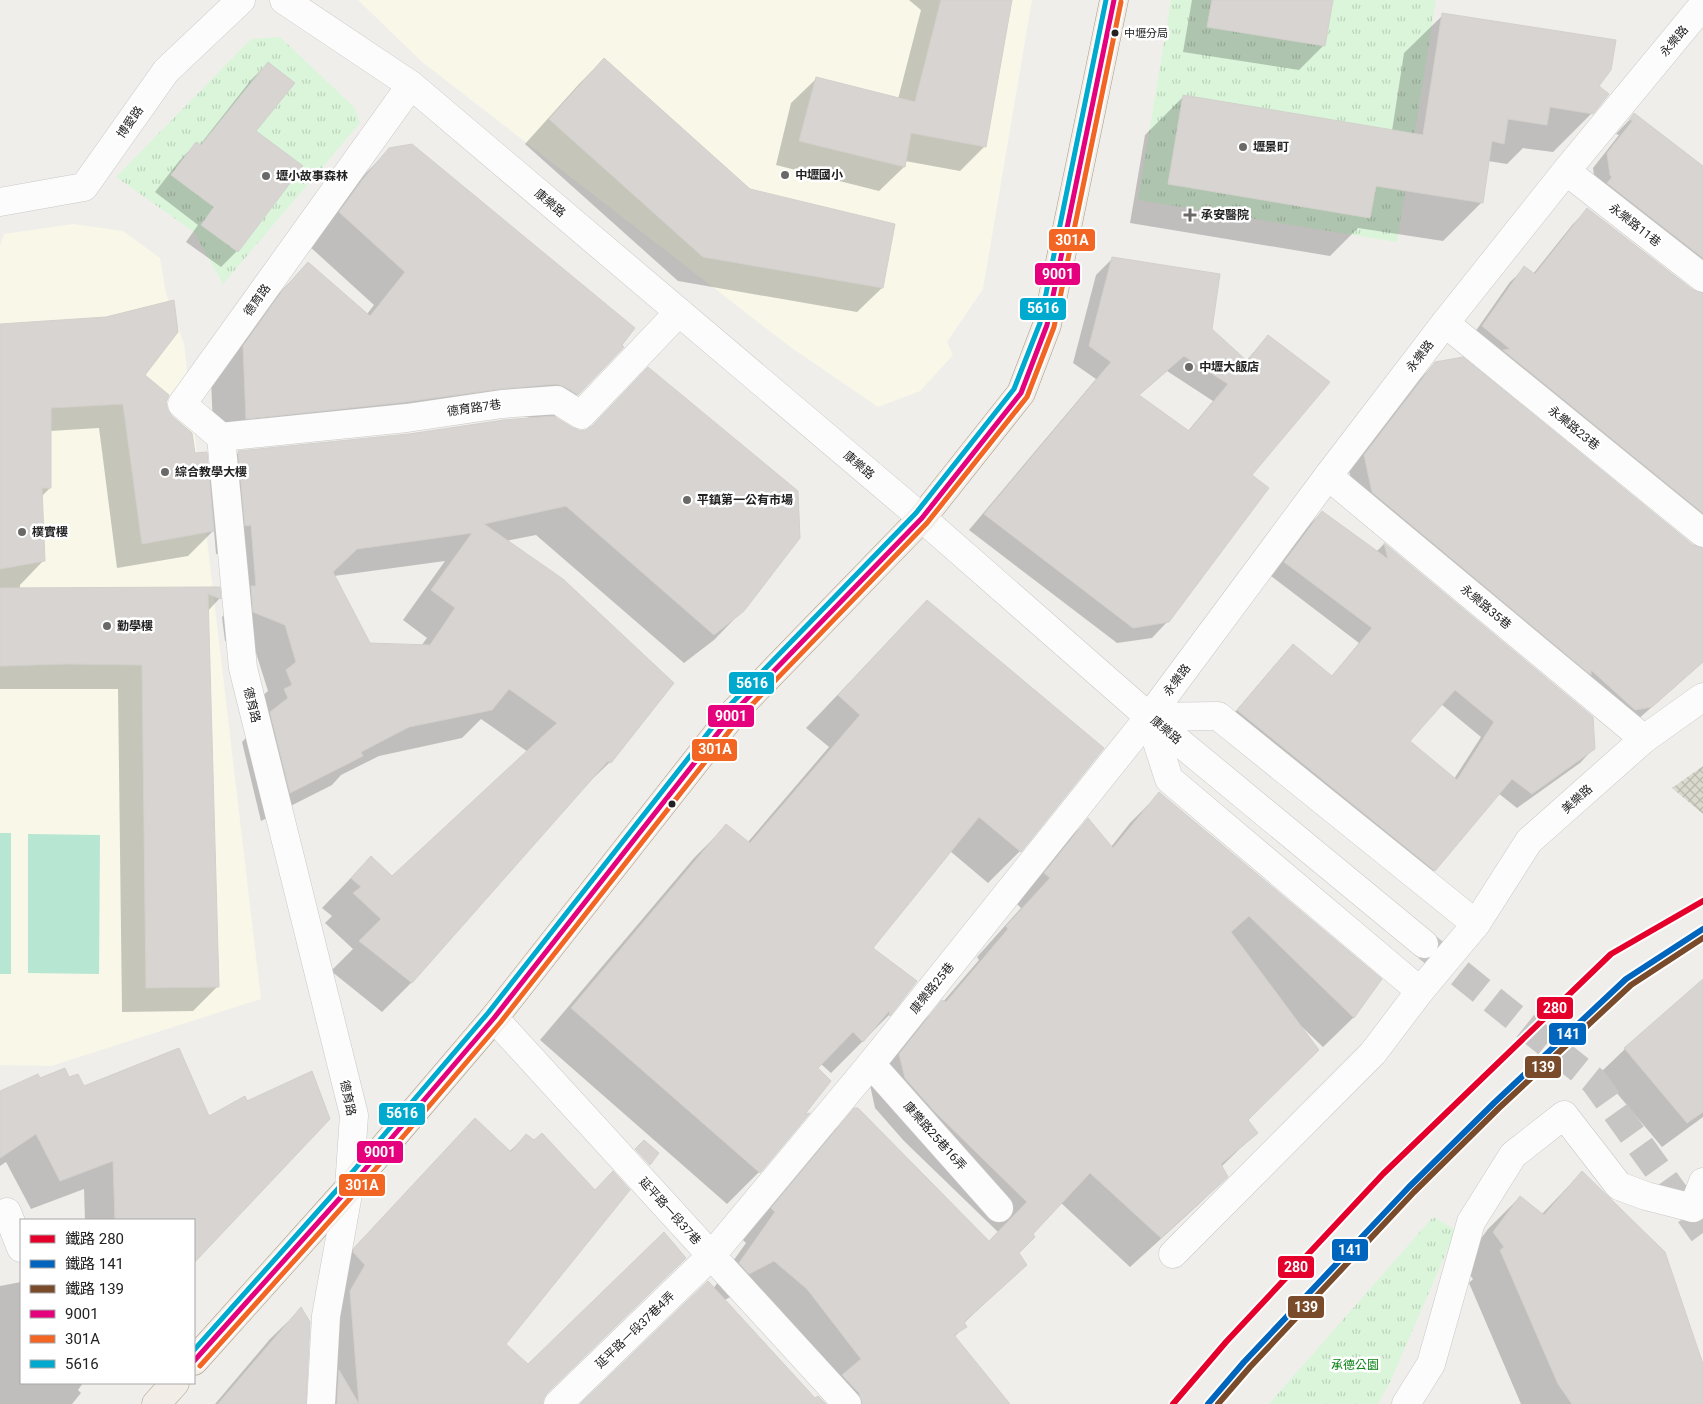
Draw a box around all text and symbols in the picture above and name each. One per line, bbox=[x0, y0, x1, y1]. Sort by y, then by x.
street label: 永樂路 bbox=[1657, 23, 1691, 59]
place label: 中壢分局 bbox=[1124, 27, 1168, 40]
marker: 中壢分局 bbox=[1110, 28, 1120, 38]
street label: 博愛路 bbox=[114, 103, 146, 141]
place label: 壢景町 bbox=[1253, 140, 1289, 154]
marker: 壢景町 bbox=[1237, 141, 1249, 153]
place label: 中壢國小 bbox=[795, 168, 843, 182]
place label: 壢小故事森林 bbox=[276, 169, 348, 183]
marker: 中壢國小 bbox=[779, 169, 791, 181]
marker: 壢小故事森林 bbox=[260, 170, 272, 182]
street label: 康樂路 bbox=[532, 186, 568, 220]
street label: 永樂路11巷 bbox=[1606, 201, 1664, 249]
marker: 承安醫院 bbox=[1183, 208, 1197, 222]
place label: 承安醫院 bbox=[1201, 208, 1249, 222]
line badge: 301A bbox=[1048, 228, 1096, 252]
text: 301A bbox=[1055, 232, 1089, 248]
line badge: 9001 bbox=[1034, 262, 1081, 286]
text: 9001 bbox=[1042, 266, 1074, 282]
street label: 德育路 bbox=[241, 281, 273, 319]
line badge: 5616 bbox=[1019, 297, 1067, 321]
text: 5616 bbox=[1027, 300, 1059, 316]
street label: 永樂路 bbox=[1403, 338, 1437, 374]
place label: 中壢大飯店 bbox=[1199, 360, 1259, 374]
marker: 中壢大飯店 bbox=[1183, 361, 1195, 373]
street label: 德育路7巷 bbox=[446, 397, 502, 419]
street label: 永樂路23巷 bbox=[1546, 403, 1602, 453]
street label: 康樂路 bbox=[841, 448, 877, 482]
place label: 綜合教學大樓 bbox=[175, 465, 247, 479]
marker: 綜合教學大樓 bbox=[159, 466, 171, 478]
place label: 平鎮第一公有市場 bbox=[697, 493, 793, 507]
marker: 平鎮第一公有市場 bbox=[681, 494, 693, 506]
place label: 樸實樓 bbox=[32, 525, 68, 539]
marker: 樸實樓 bbox=[16, 526, 28, 538]
street label: 永樂路35巷 bbox=[1458, 582, 1514, 632]
place label: 勤學樓 bbox=[117, 619, 153, 633]
marker: 勤學樓 bbox=[101, 620, 113, 632]
street label: 永樂路 bbox=[1161, 661, 1193, 699]
line badge: 5616 bbox=[728, 671, 775, 695]
text: 5616 bbox=[736, 675, 768, 691]
street label: 德育路 bbox=[241, 686, 263, 724]
line badge: 9001 bbox=[707, 704, 755, 728]
text: 9001 bbox=[715, 708, 747, 724]
street label: 康樂路 bbox=[1148, 713, 1184, 747]
line badge: 301A bbox=[691, 738, 738, 762]
text: 301A bbox=[698, 741, 732, 757]
street label: 美樂路 bbox=[1559, 782, 1595, 816]
unlabelled marker bbox=[667, 799, 677, 809]
street label: 康樂路25巷 bbox=[907, 960, 957, 1016]
line badge: 280 bbox=[1536, 996, 1574, 1020]
text: 280 bbox=[1543, 1000, 1567, 1016]
line badge: 141 bbox=[1548, 1022, 1587, 1046]
text: 141 bbox=[1556, 1026, 1580, 1042]
line badge: 139 bbox=[1524, 1055, 1562, 1079]
text: 139 bbox=[1531, 1059, 1555, 1075]
street label: 德育路 bbox=[337, 1079, 359, 1117]
street label: 康樂路25巷16弄 bbox=[901, 1099, 969, 1173]
line badge: 5616 bbox=[378, 1102, 426, 1126]
text: 5616 bbox=[386, 1105, 418, 1121]
line badge: 9001 bbox=[356, 1140, 404, 1164]
text: 9001 bbox=[364, 1144, 396, 1160]
line badge: 301A bbox=[338, 1173, 386, 1197]
street label: 延平路一段37巷 bbox=[636, 1175, 704, 1247]
text: 301A bbox=[345, 1177, 379, 1193]
legend bbox=[20, 1219, 195, 1384]
text: 鐵路 280 bbox=[65, 1230, 124, 1248]
line badge: 141 bbox=[1331, 1238, 1369, 1262]
text: 141 bbox=[1338, 1242, 1362, 1258]
text: 鐵路 141 bbox=[65, 1255, 124, 1273]
line badge: 280 bbox=[1277, 1255, 1315, 1279]
text: 280 bbox=[1284, 1259, 1308, 1275]
text: 鐵路 139 bbox=[65, 1280, 124, 1298]
street label: 延平路一段37巷4弄 bbox=[593, 1289, 677, 1371]
line badge: 139 bbox=[1287, 1295, 1325, 1319]
text: 139 bbox=[1294, 1299, 1318, 1315]
text: 9001 bbox=[65, 1305, 99, 1323]
text: 301A bbox=[65, 1330, 100, 1348]
text: 5616 bbox=[65, 1355, 99, 1373]
park label: 承德公園 bbox=[1331, 1358, 1379, 1372]

